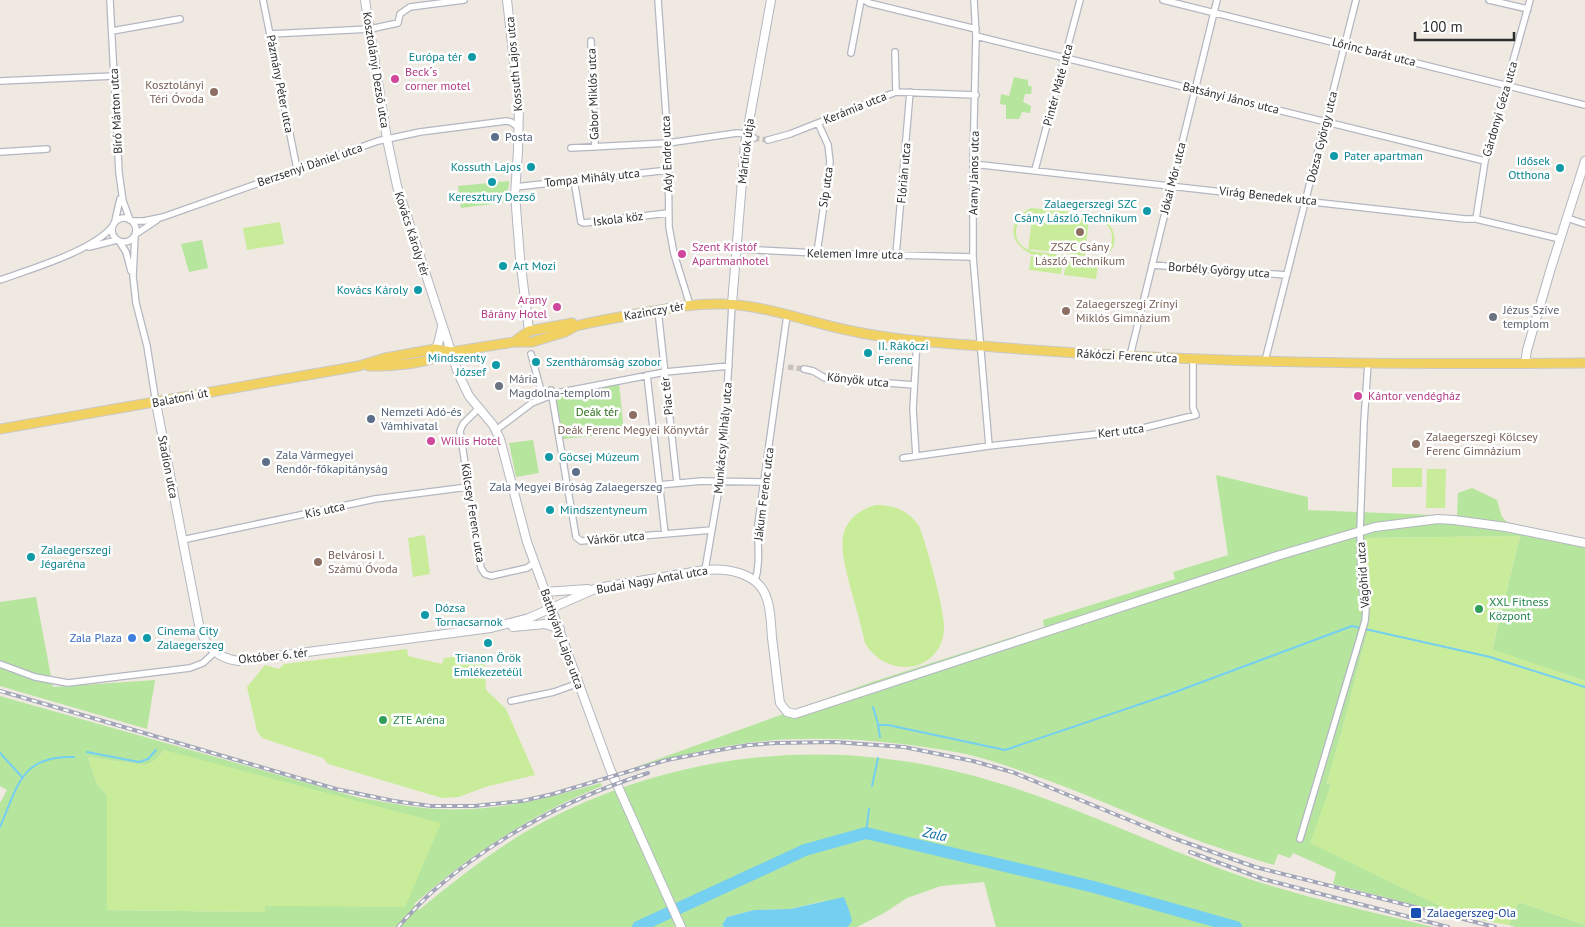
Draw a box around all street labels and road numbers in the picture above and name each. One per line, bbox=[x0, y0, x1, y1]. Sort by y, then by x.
street label: Kosztolányi Dezső utca bbox=[360, 11, 393, 129]
street label: Kossuth Lajos utca bbox=[502, 16, 525, 112]
street label: Pázmány Péter utca bbox=[264, 34, 297, 134]
street label: Lőrinc barát utca bbox=[1331, 34, 1418, 69]
street label: Pintér Máté utca bbox=[1039, 42, 1076, 128]
street label: Gábor Miklós utca bbox=[583, 48, 602, 140]
street label: Gárdonyi Géza utca bbox=[1479, 59, 1520, 158]
street label: Bíró Márton utca bbox=[106, 68, 125, 154]
street label: Batsányi János utca bbox=[1181, 78, 1281, 117]
street label: Kerámia utca bbox=[821, 88, 889, 127]
street label: Dózsa György utca bbox=[1303, 90, 1340, 184]
street label: Ady Endre utca bbox=[658, 116, 675, 192]
street label: Mártírok útja bbox=[734, 117, 757, 185]
street label: Arany János utca bbox=[965, 131, 982, 215]
street label: Berzsenyi Dániel utca bbox=[255, 139, 365, 190]
street label: Jókai Mór utca bbox=[1156, 141, 1189, 216]
street label: Flórián utca bbox=[893, 142, 914, 204]
street label: Tompa Mihály utca bbox=[544, 165, 640, 190]
street label: Síp utca bbox=[815, 166, 836, 208]
street label: Virág Benedek utca bbox=[1217, 183, 1318, 208]
street label: Kovács Károly tér bbox=[392, 190, 433, 278]
street label: Iskola köz bbox=[592, 208, 644, 229]
street label: Kelemen Imre utca bbox=[807, 245, 903, 262]
street label: Borbély György utca bbox=[1168, 258, 1270, 281]
street label: Kazinczy tér bbox=[623, 298, 685, 323]
street label: Rákóczi Ferenc utca bbox=[1076, 345, 1178, 366]
street label: Könyök utca bbox=[826, 369, 890, 390]
street label: Piac tér bbox=[657, 376, 676, 416]
street label: Munkácsy Mihály utca bbox=[710, 382, 735, 494]
street label: Balatoni út bbox=[151, 385, 209, 410]
street label: Kert utca bbox=[1097, 420, 1145, 441]
street label: Stadion utca bbox=[155, 434, 182, 500]
street label: Jákum Ferenc utca bbox=[750, 446, 777, 542]
street label: Kölcsey Ferenc utca bbox=[458, 462, 489, 564]
street label: Kis utca bbox=[303, 498, 346, 521]
street label: Várkör utca bbox=[586, 528, 645, 548]
street label: Vágóhíd utca bbox=[1353, 541, 1372, 610]
street label: Budai Nagy Antal utca bbox=[595, 562, 709, 597]
street label: Batthyány Lajos utca bbox=[537, 587, 588, 691]
street label: Október 6. tér bbox=[238, 644, 308, 667]

